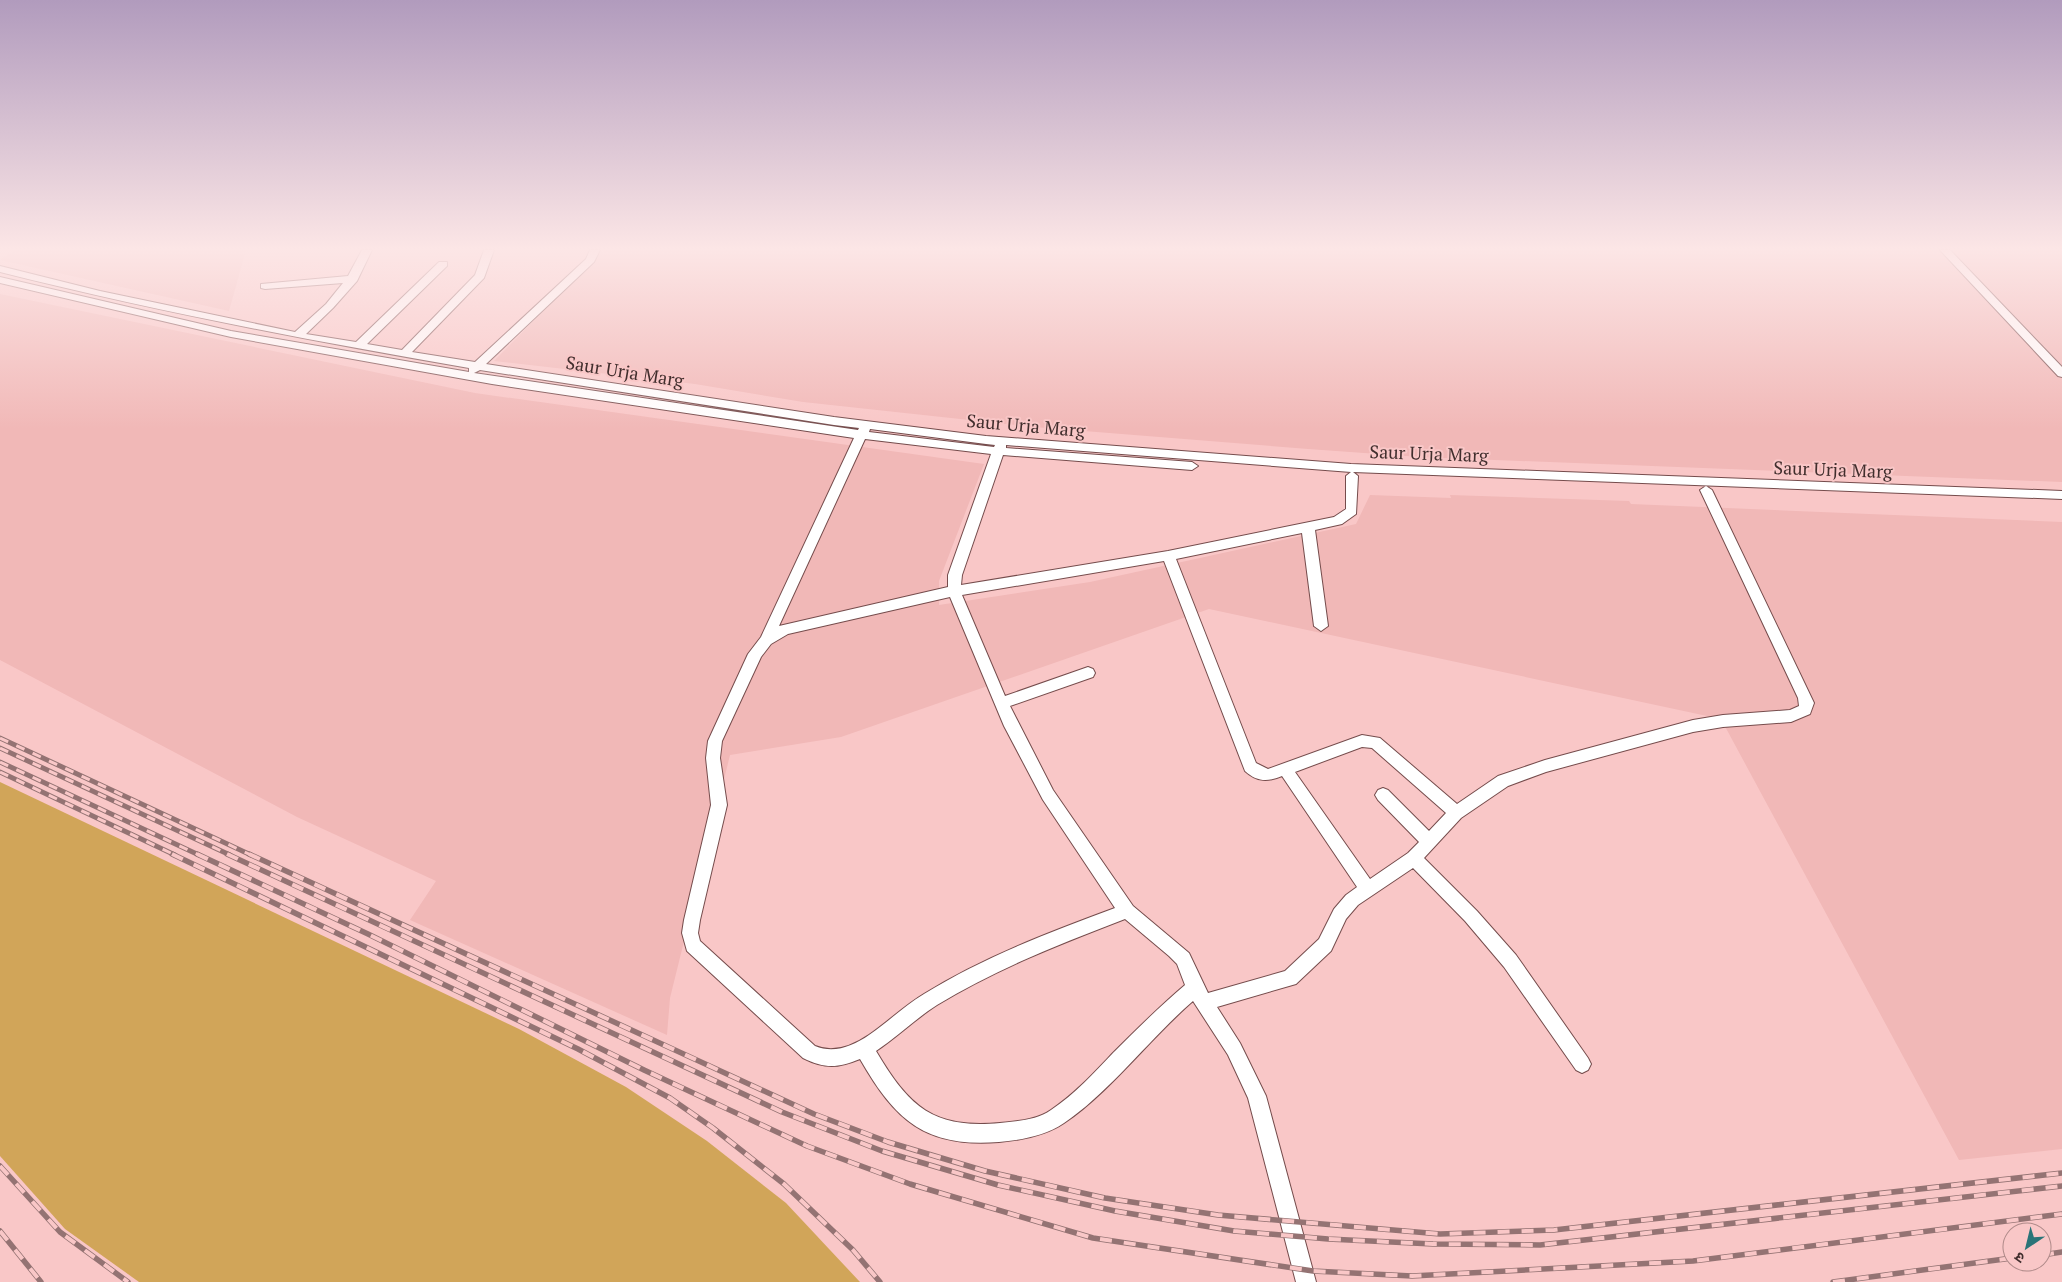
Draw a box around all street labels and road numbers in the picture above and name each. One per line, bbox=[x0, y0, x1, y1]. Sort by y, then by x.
street label: Saur Urja Marg bbox=[564, 350, 686, 392]
street label: Saur Urja Marg bbox=[966, 408, 1087, 442]
street label: Saur Urja Marg bbox=[1369, 439, 1489, 467]
street label: Saur Urja Marg bbox=[1773, 455, 1893, 483]

